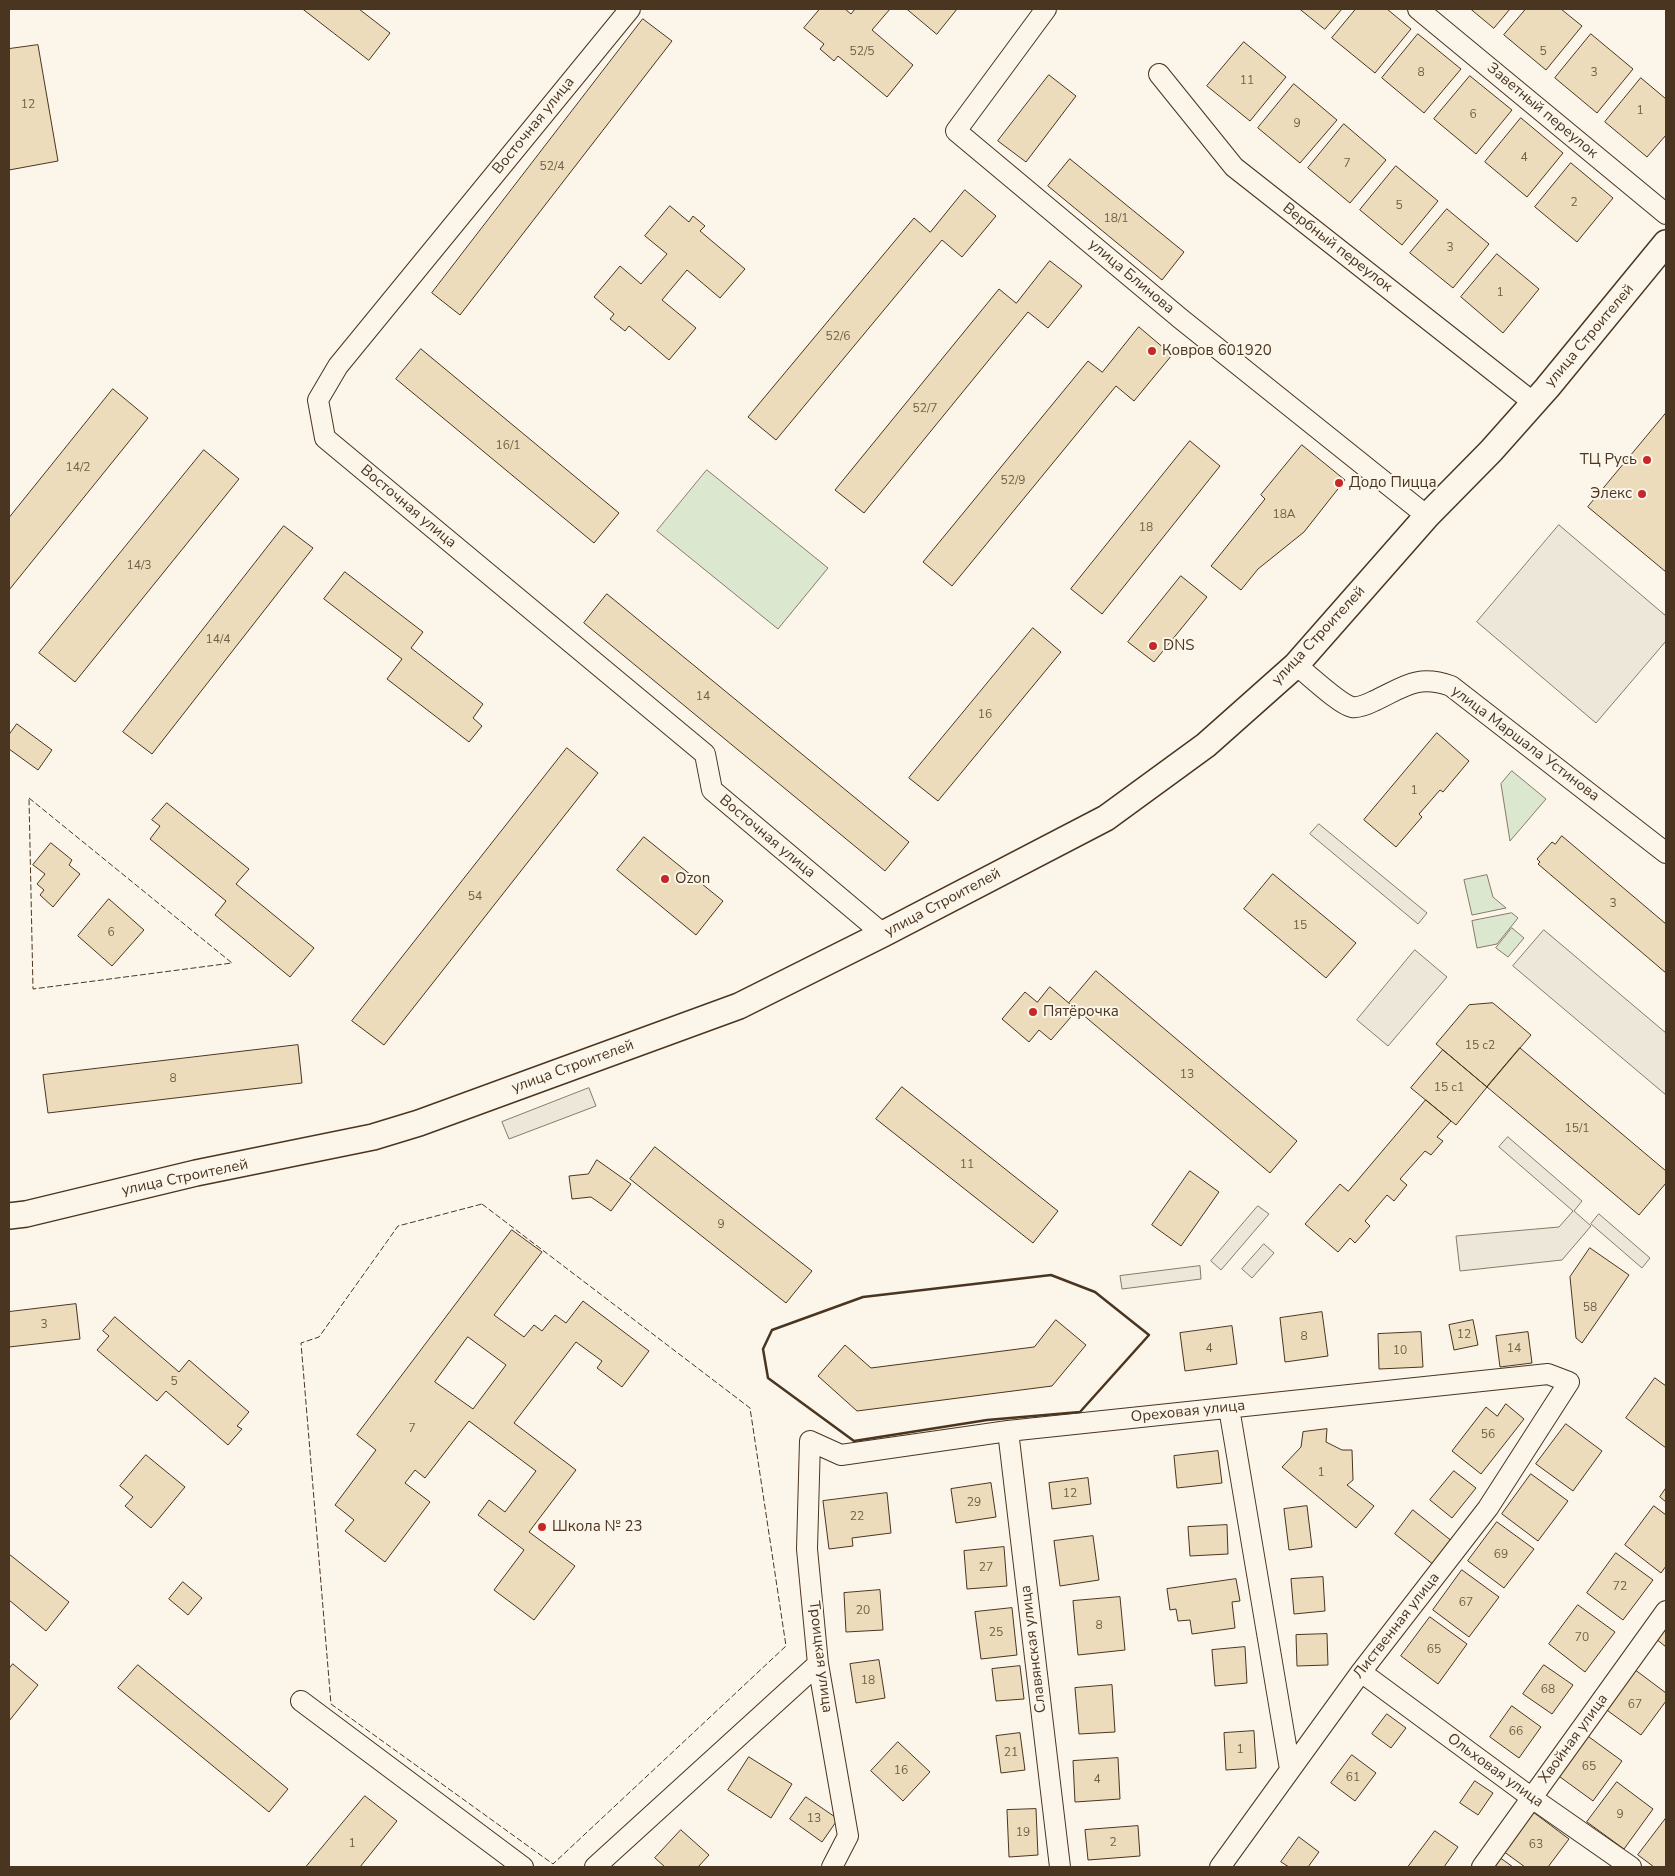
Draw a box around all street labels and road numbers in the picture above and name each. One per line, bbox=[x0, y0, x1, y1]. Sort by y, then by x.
street label: Заветный переулок bbox=[1483, 59, 1601, 163]
street label: Восточная улица bbox=[489, 74, 579, 178]
street label: Вербный переулок bbox=[1279, 200, 1395, 296]
street label: улица Блинова bbox=[1084, 236, 1178, 318]
street label: улица Строителей bbox=[1542, 281, 1638, 391]
street label: Восточная улица bbox=[356, 462, 460, 552]
street label: улица Строителей bbox=[1268, 583, 1370, 689]
street label: улица Маршала Устинова bbox=[1447, 682, 1603, 806]
street label: Восточная улица bbox=[715, 792, 819, 882]
street label: улица Строителей bbox=[882, 865, 1004, 941]
street label: улица Строителей bbox=[509, 1037, 637, 1097]
street label: улица Строителей bbox=[120, 1156, 250, 1200]
street label: Ореховая улица bbox=[1130, 1397, 1246, 1427]
street label: Лиственная улица bbox=[1350, 1569, 1444, 1683]
street label: Славянская улица bbox=[1017, 1584, 1051, 1714]
street label: Троицкая улица bbox=[804, 1600, 836, 1714]
street label: Хвойная улица bbox=[1536, 1691, 1612, 1787]
street label: Ольховая улица bbox=[1443, 1730, 1547, 1812]

